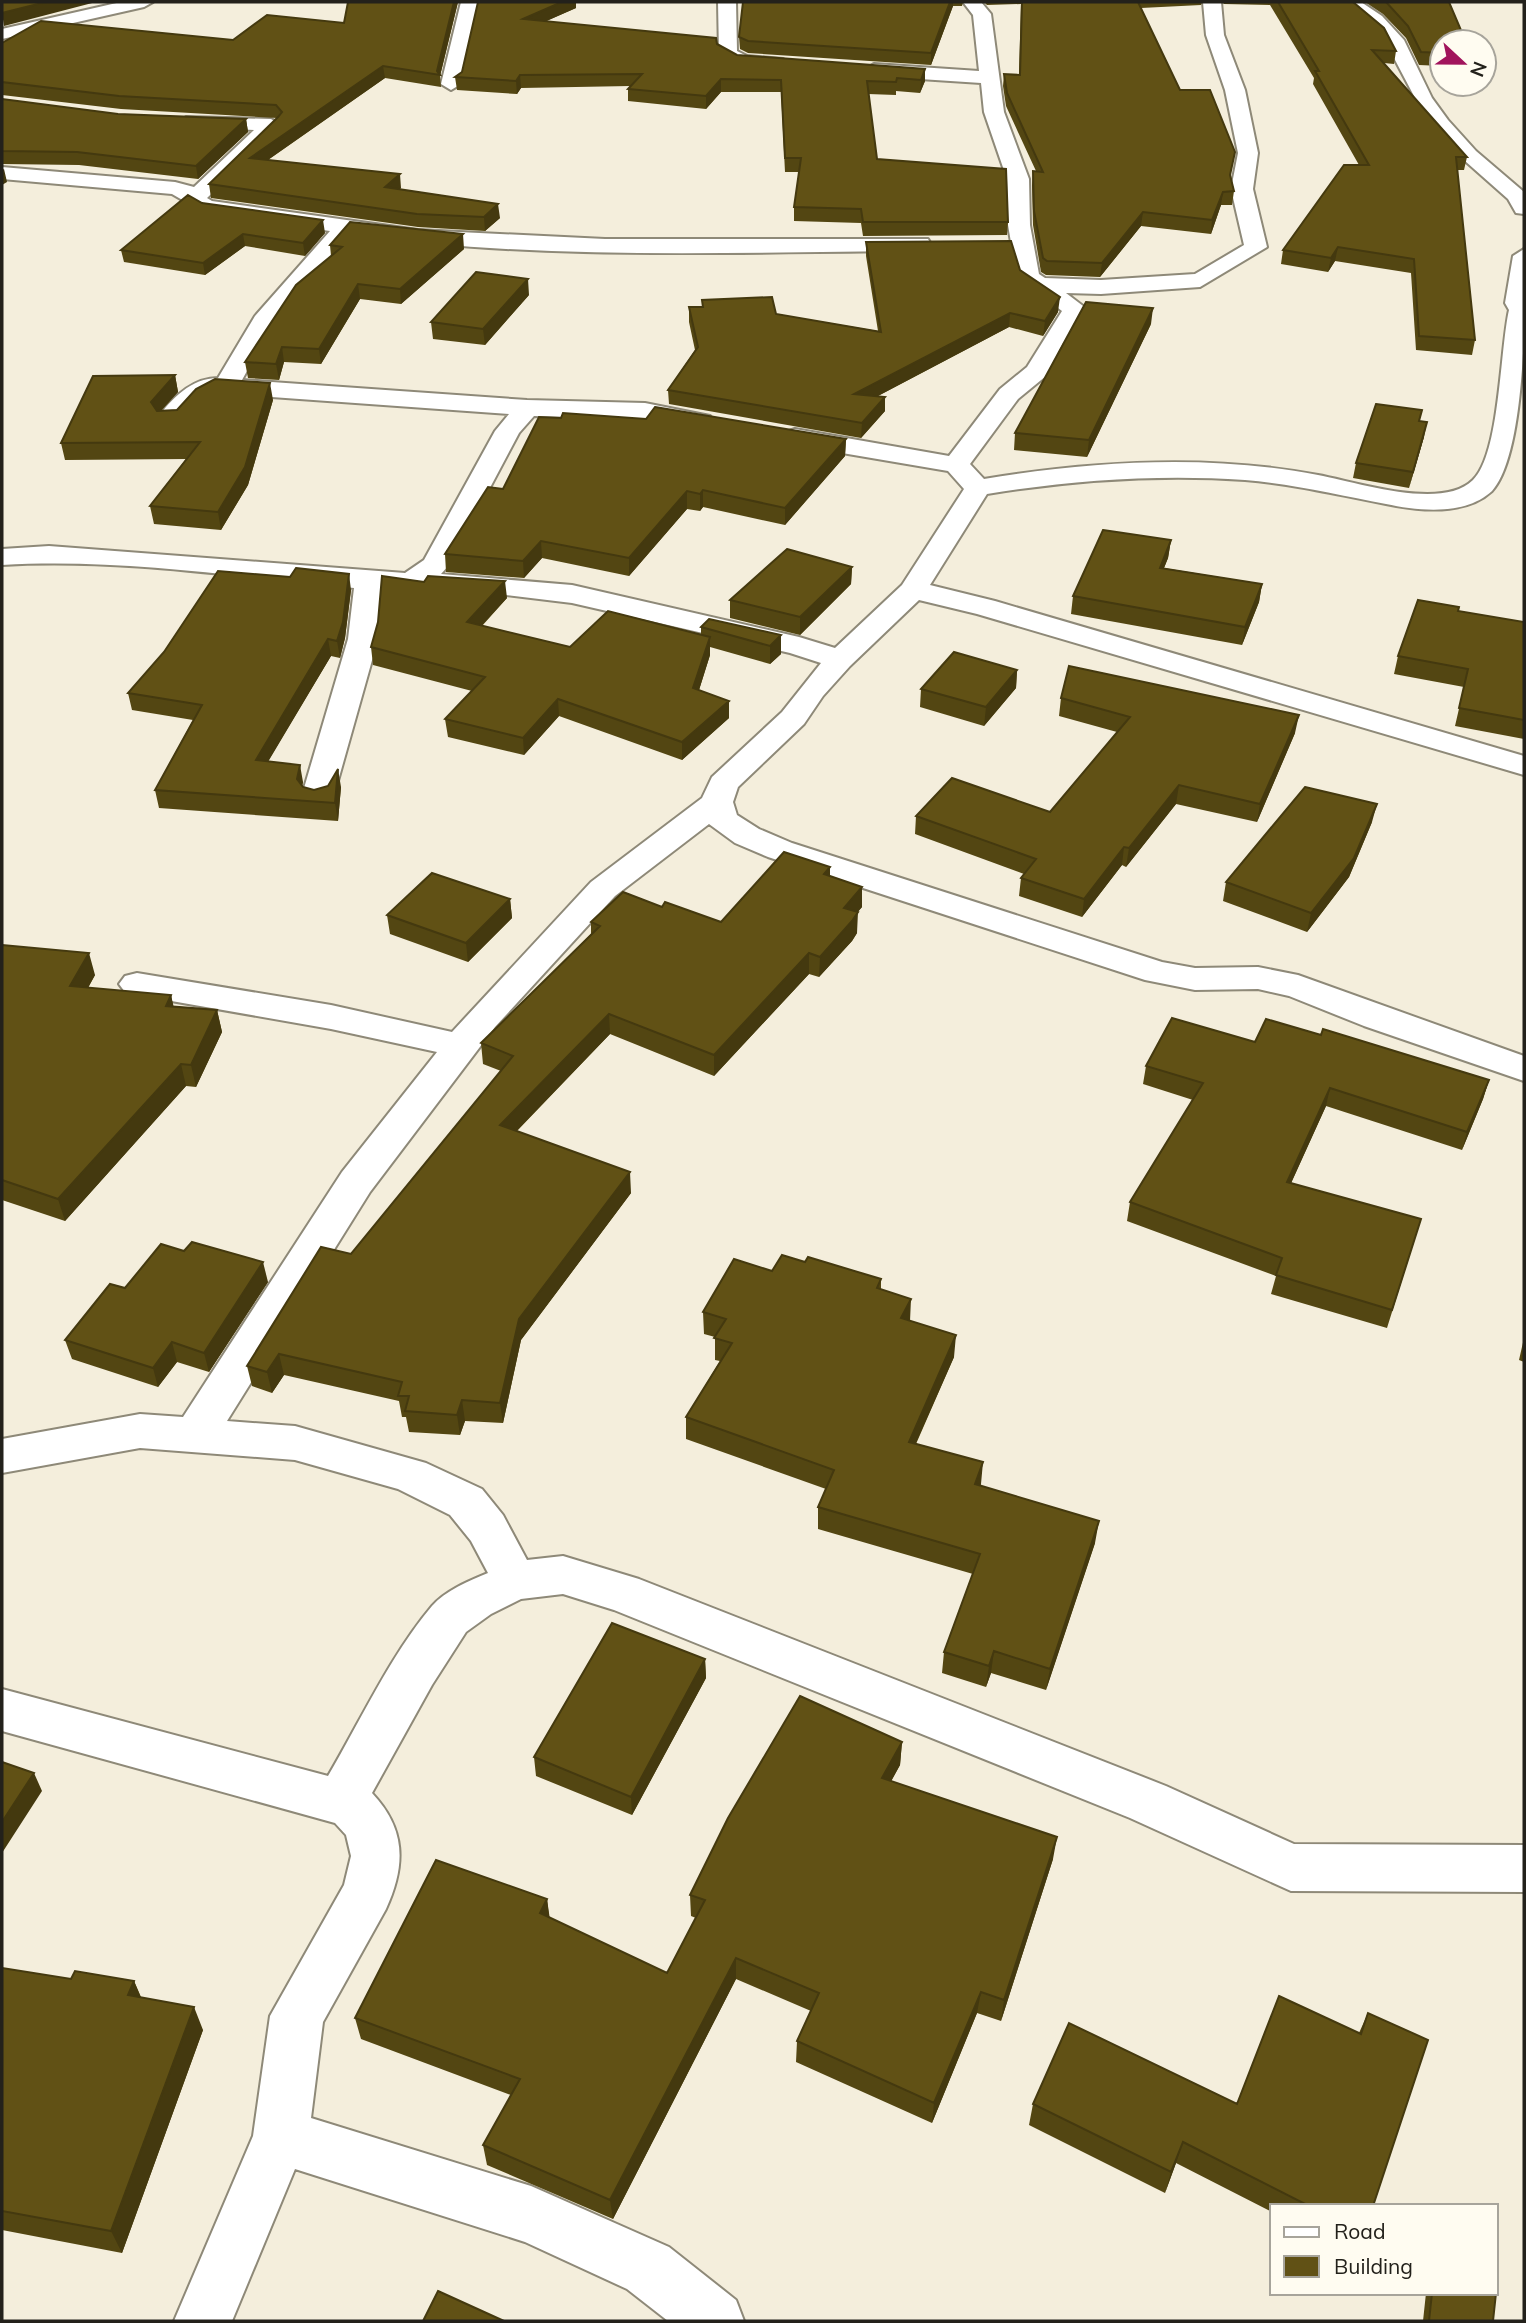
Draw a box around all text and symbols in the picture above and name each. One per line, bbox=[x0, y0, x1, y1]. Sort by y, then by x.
north arrow bbox=[1428, 28, 1498, 98]
text: N bbox=[1465, 58, 1493, 81]
legend bbox=[1270, 2204, 1498, 2295]
text: Road bbox=[1334, 2218, 1385, 2244]
text: Building bbox=[1334, 2253, 1413, 2279]

